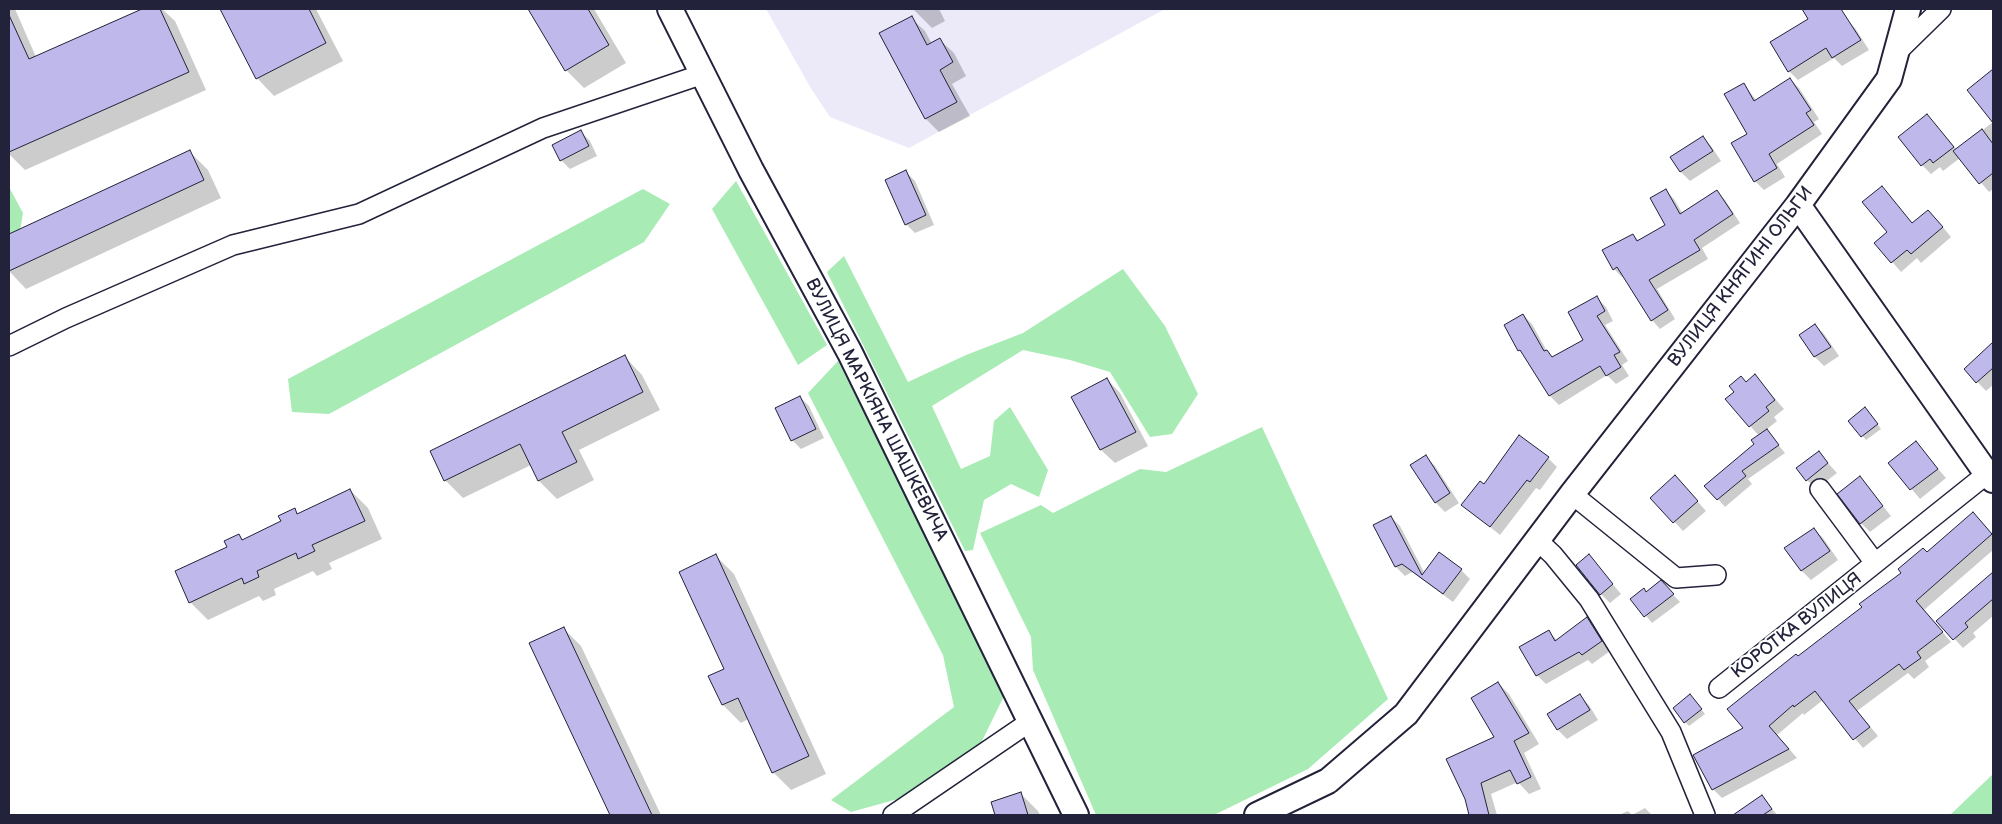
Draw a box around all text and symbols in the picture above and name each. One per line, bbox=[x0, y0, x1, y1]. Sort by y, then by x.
street label: ВУЛИЦЯ КНЯГИНІ ОЛЬГИ bbox=[1664, 183, 1818, 371]
street label: ВУЛИЦЯ МАРКІЯНА ШАШКЕВИЧА bbox=[800, 275, 952, 545]
street label: КОРОТКА ВУЛИЦЯ bbox=[1727, 568, 1867, 684]

